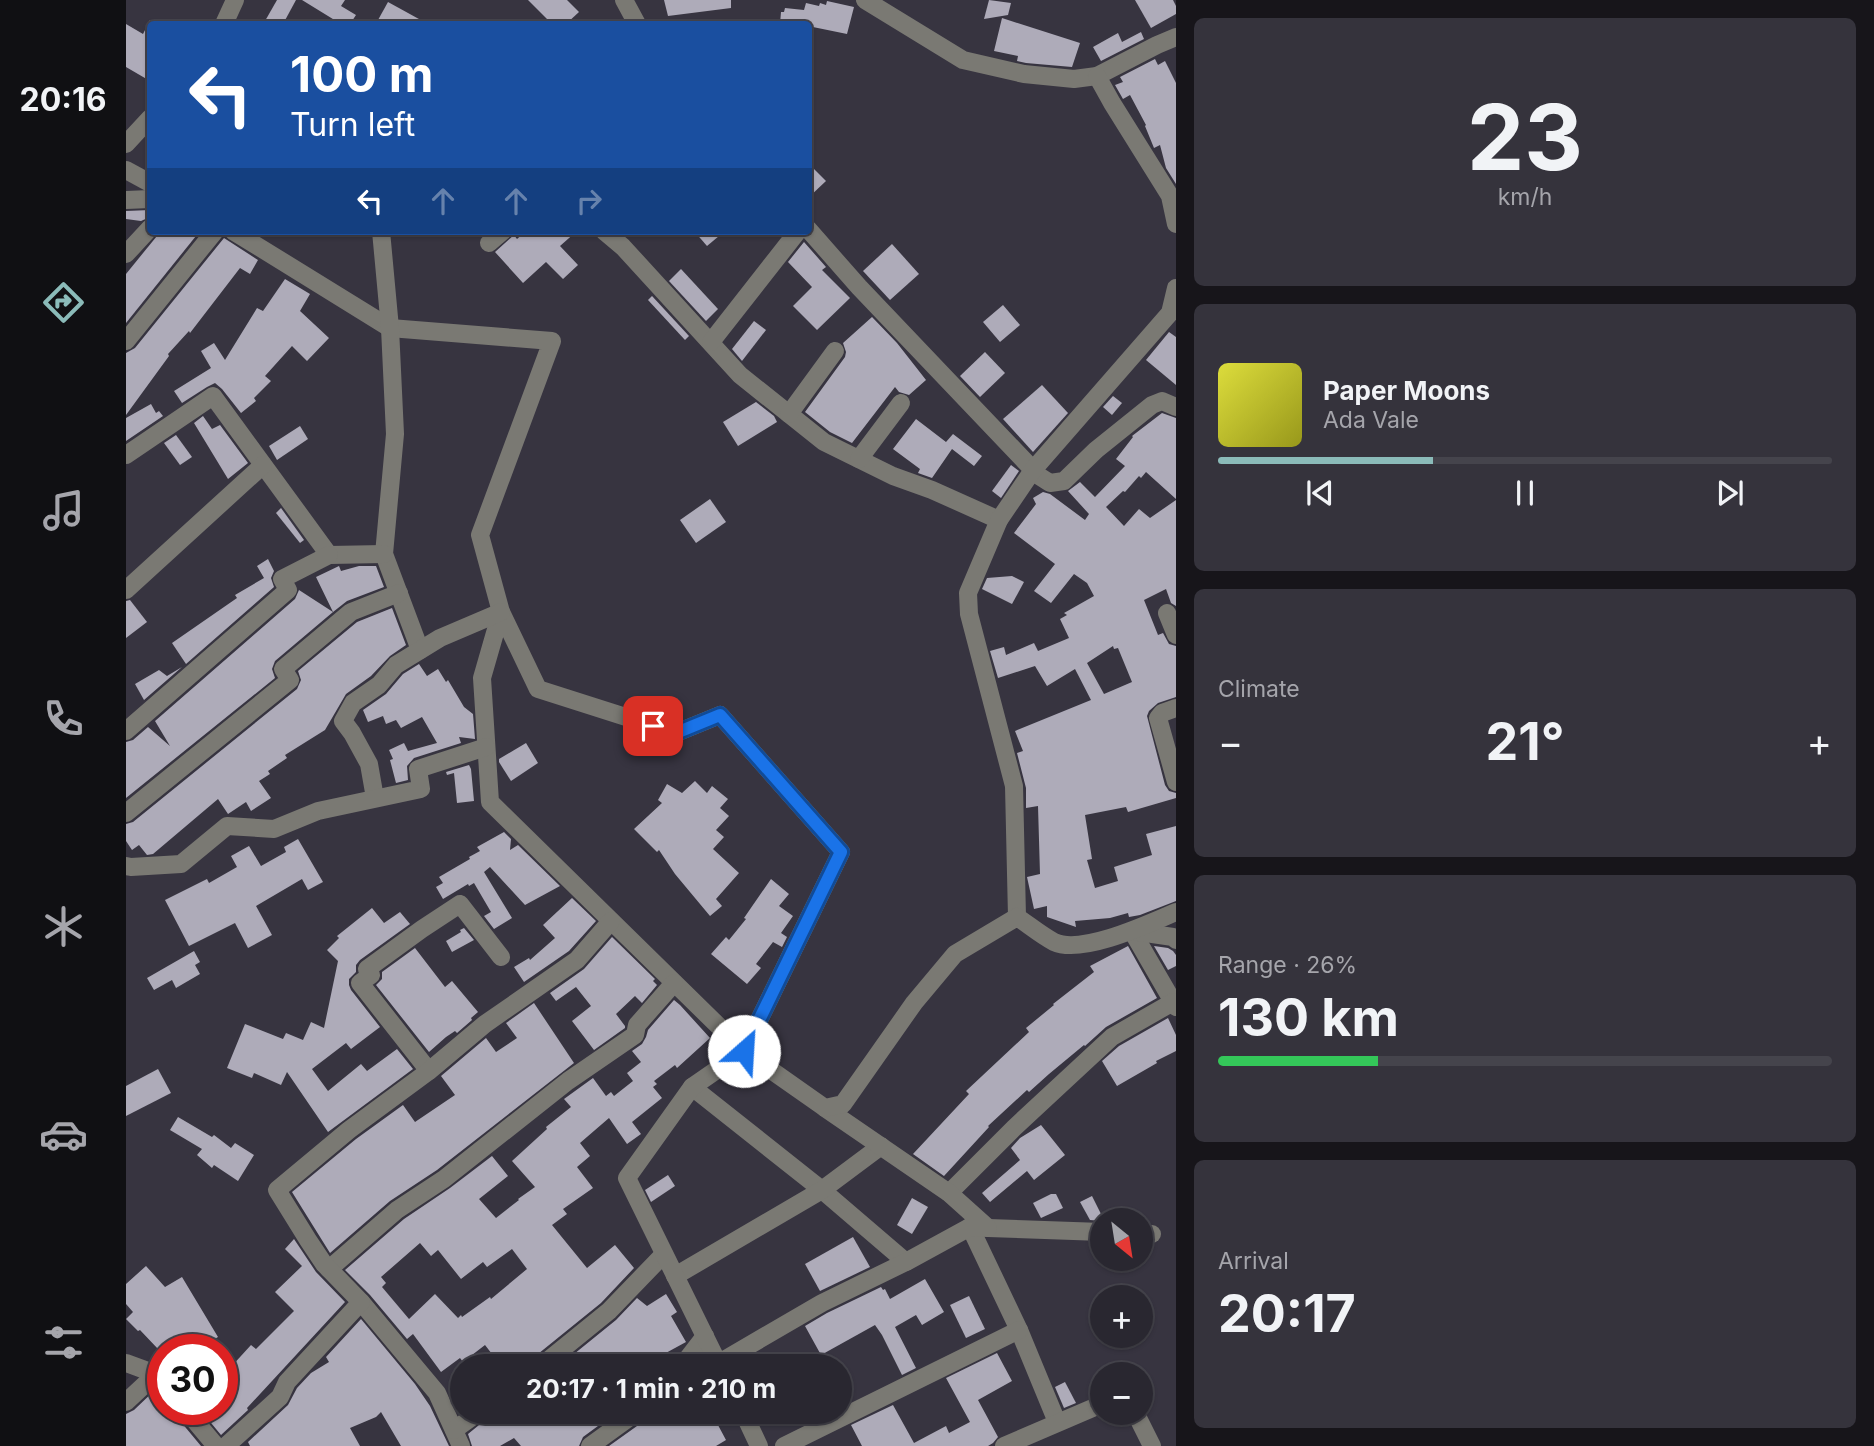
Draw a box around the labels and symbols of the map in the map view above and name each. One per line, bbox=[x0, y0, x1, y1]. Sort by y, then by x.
pin bbox=[623, 696, 683, 756]
position arrow bbox=[707, 1014, 781, 1088]
north arrow bbox=[1090, 1208, 1153, 1270]
speed limit sign: 30 bbox=[147, 1334, 238, 1425]

